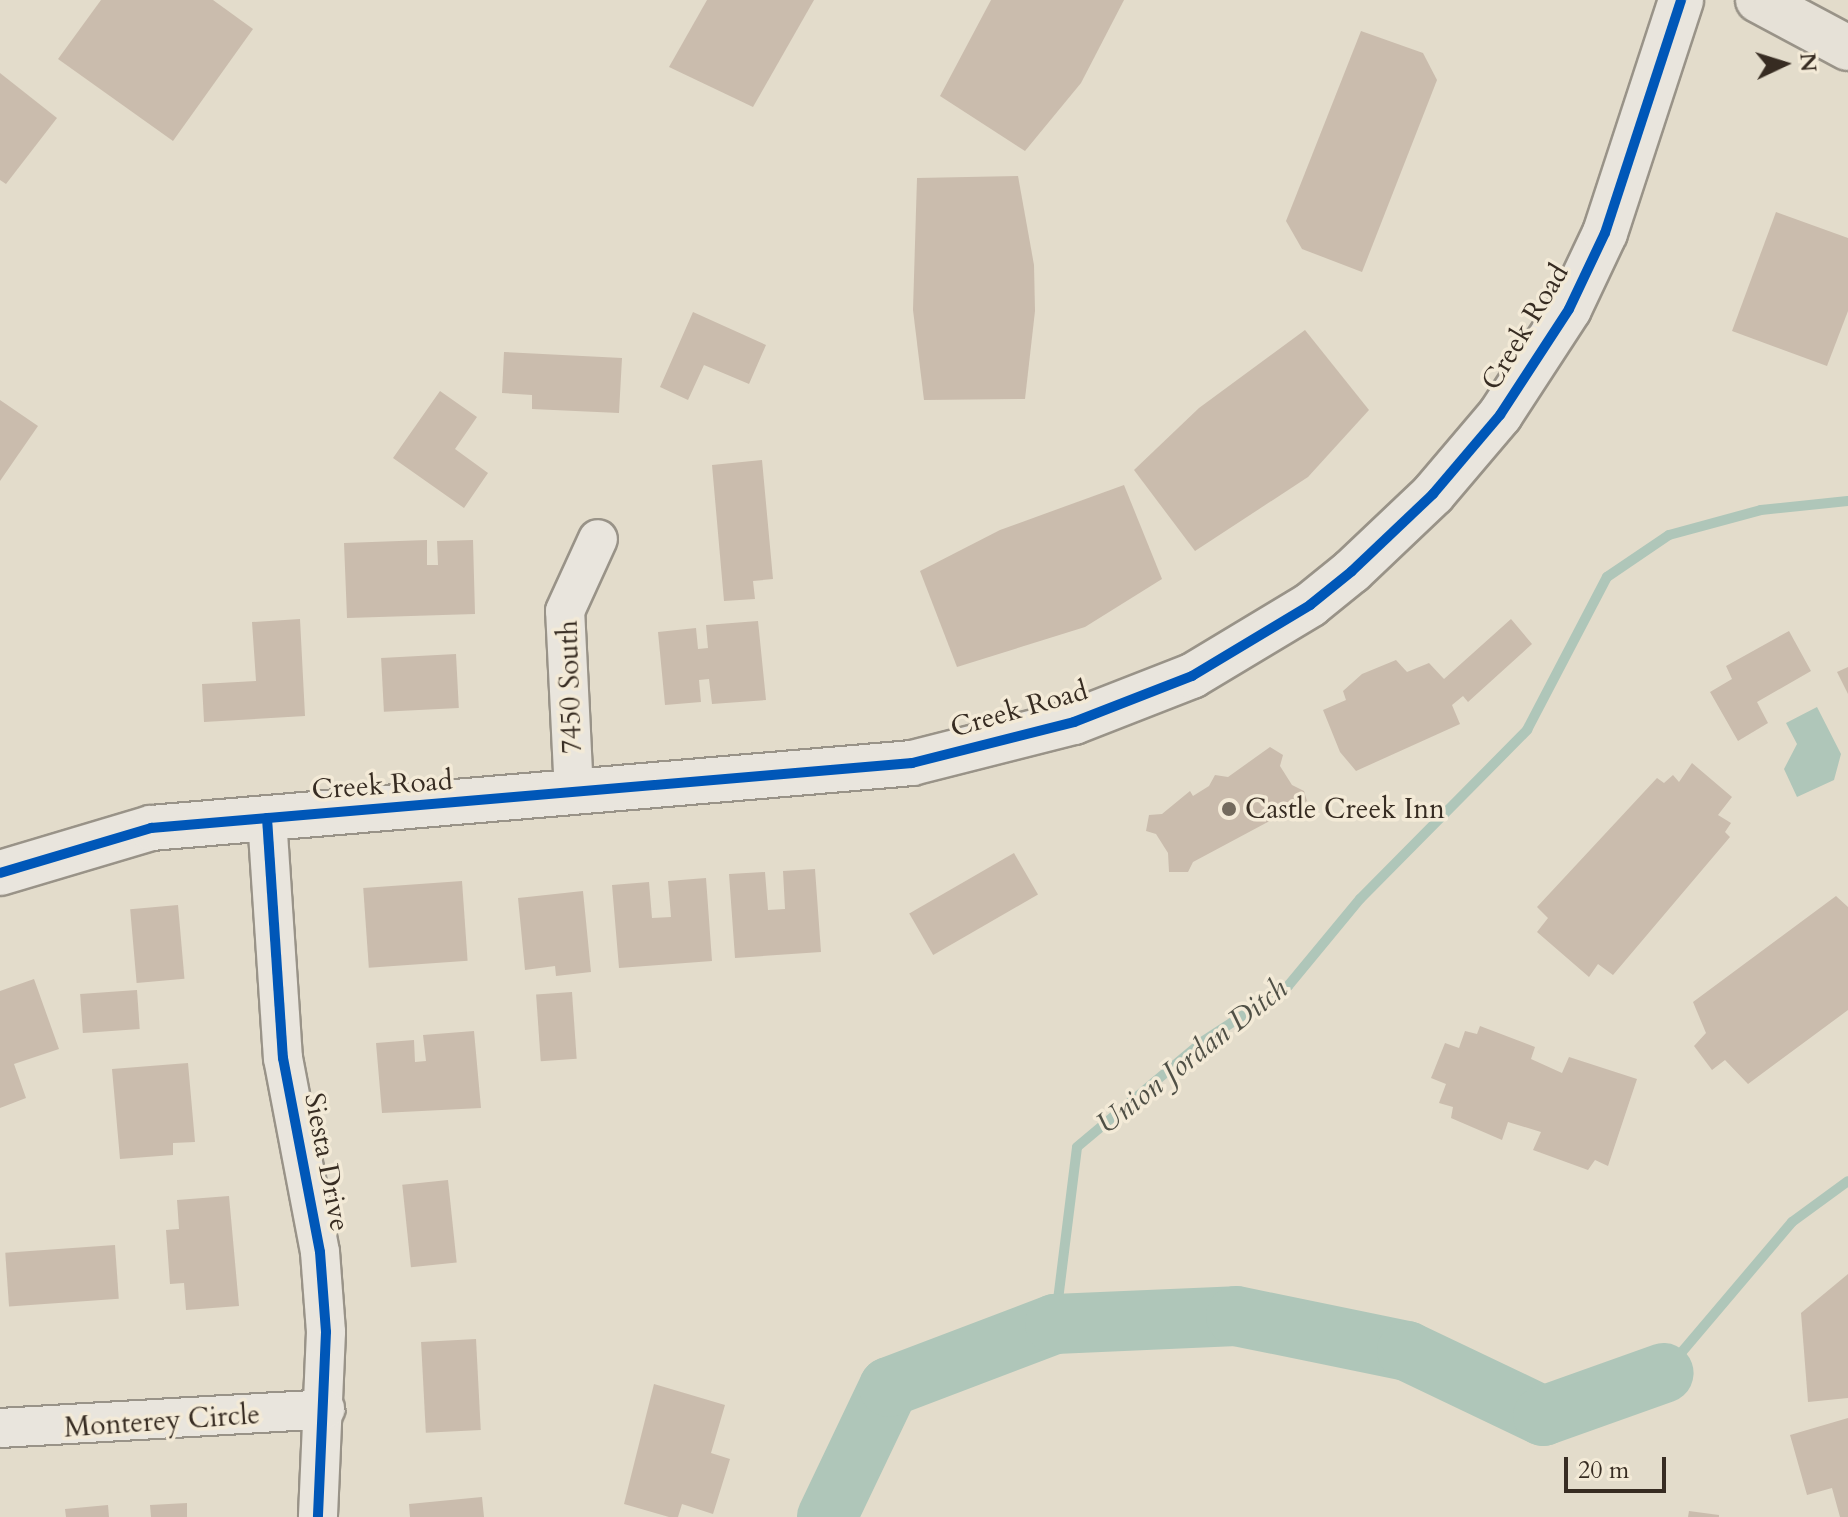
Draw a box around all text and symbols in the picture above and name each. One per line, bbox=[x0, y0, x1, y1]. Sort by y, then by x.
north arrow bbox=[1744, 24, 1824, 104]
text: N bbox=[1792, 52, 1824, 73]
street label: Creek Road bbox=[1474, 258, 1576, 396]
street label: 7450 South bbox=[551, 620, 589, 754]
street label: Creek Road bbox=[947, 673, 1091, 745]
street label: Creek Road bbox=[310, 763, 454, 807]
place label: Castle Creek Inn bbox=[1245, 792, 1445, 826]
marker: Castle Creek Inn bbox=[1220, 800, 1238, 818]
water label: Union Jordan Ditch bbox=[1089, 971, 1295, 1143]
street label: Siesta Drive bbox=[297, 1090, 357, 1234]
street label: Monterey Circle bbox=[63, 1397, 261, 1445]
scale bar bbox=[1568, 1441, 1670, 1491]
text: 20 m bbox=[1578, 1454, 1629, 1487]

